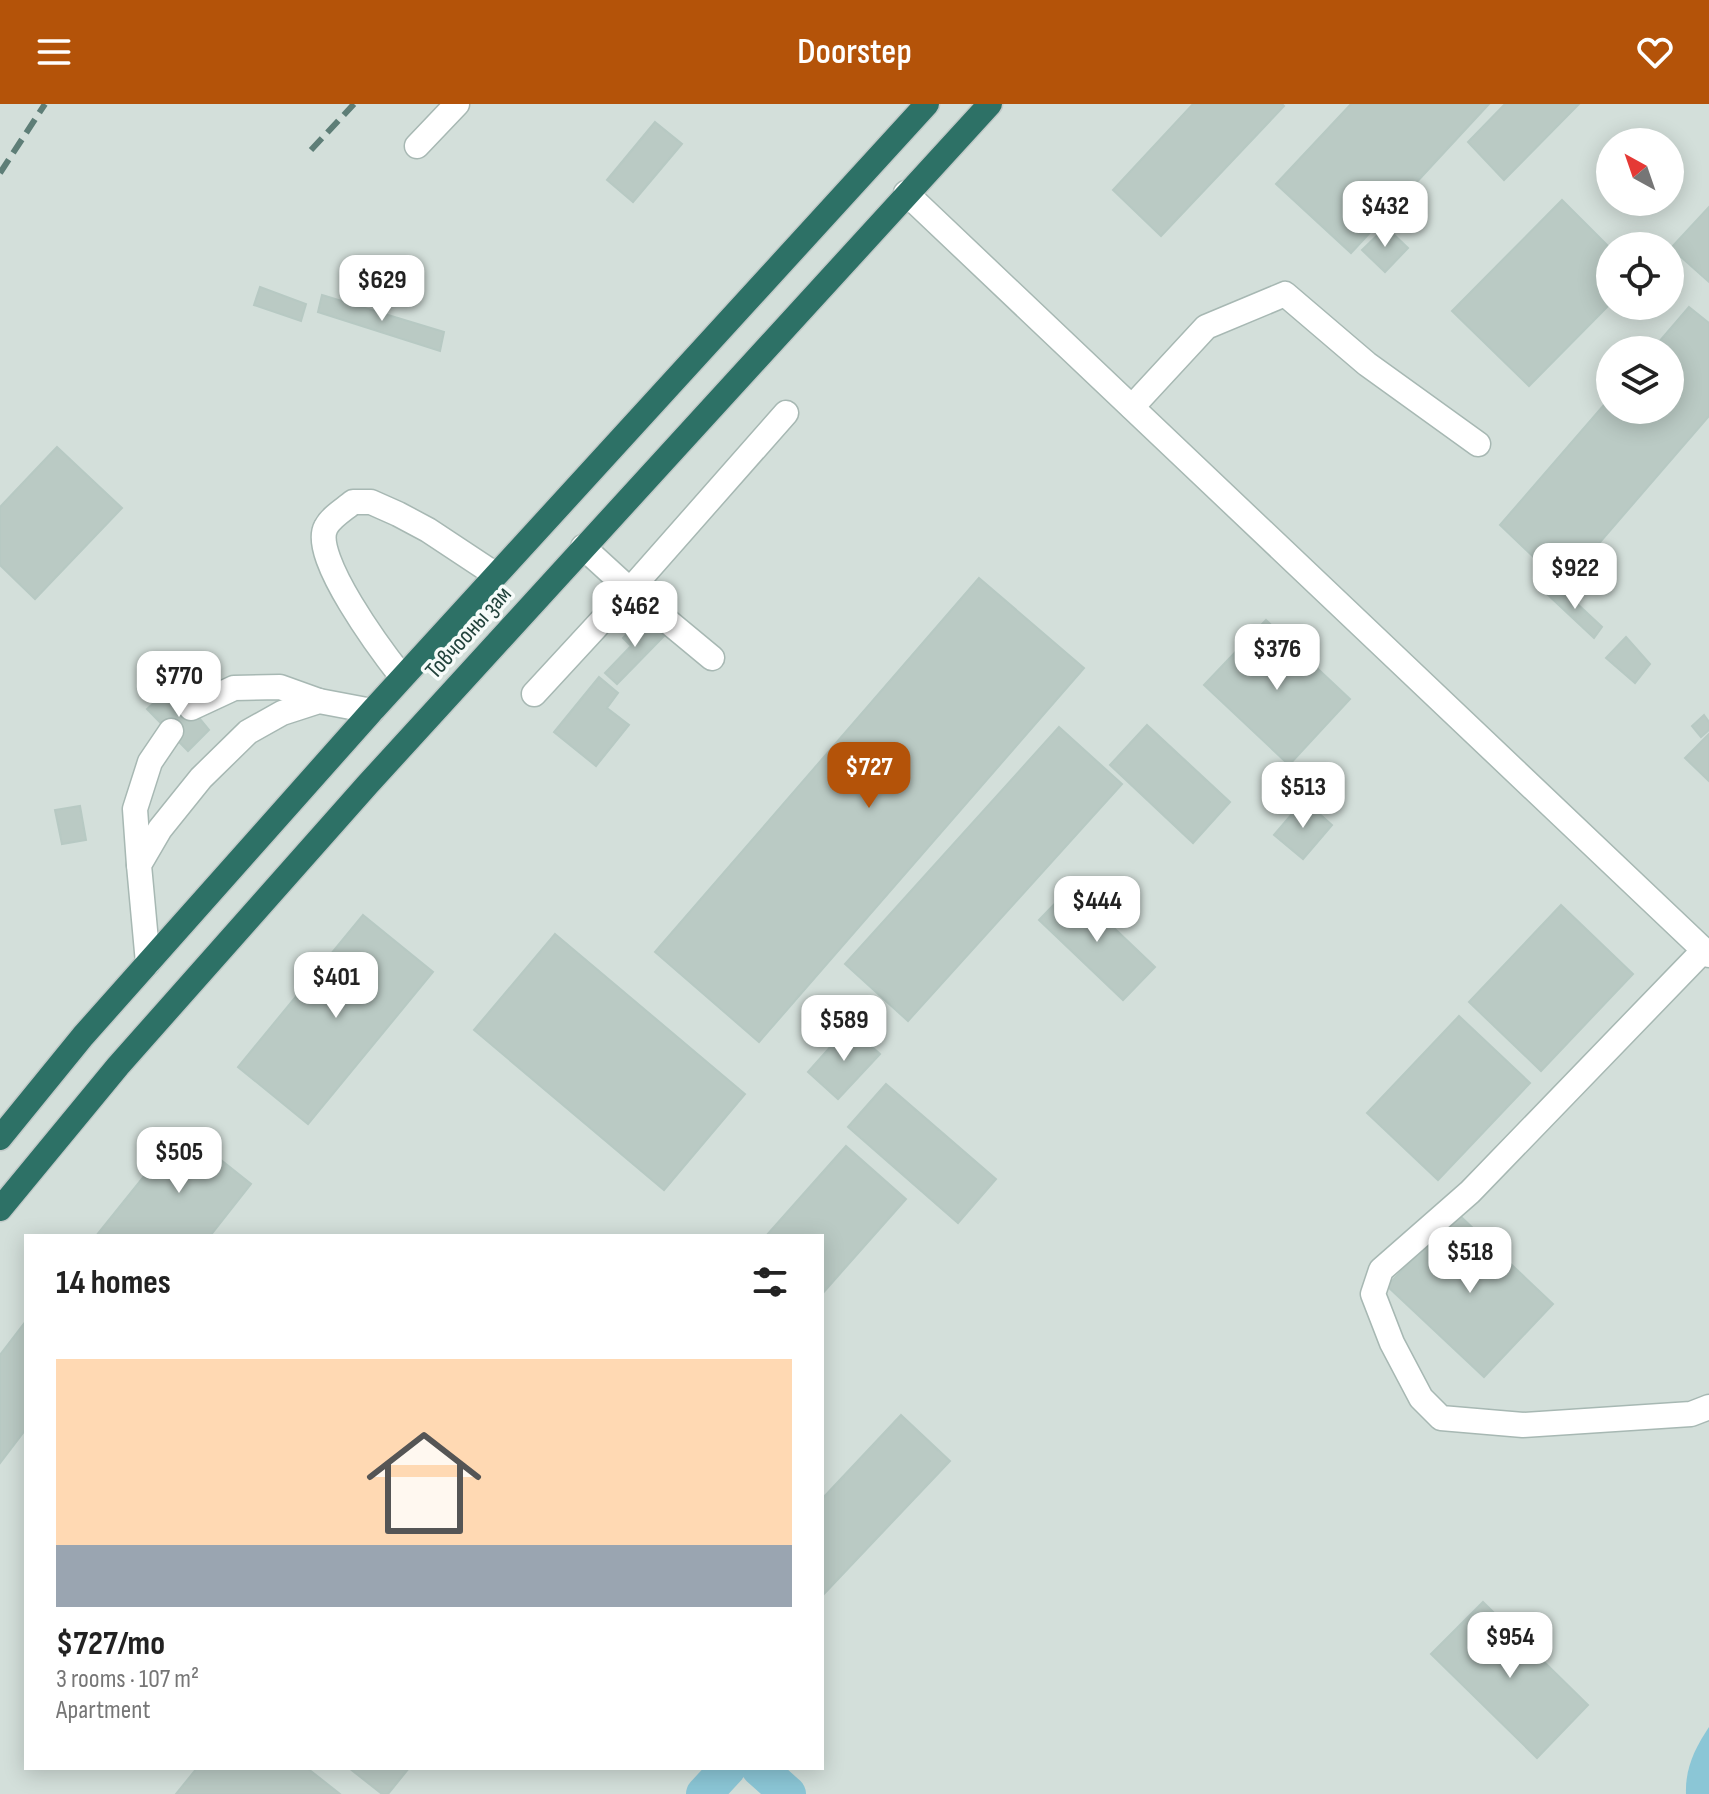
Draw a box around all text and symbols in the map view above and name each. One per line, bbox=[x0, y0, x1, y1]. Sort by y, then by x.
icon: menu bbox=[32, 30, 76, 74]
icon: heart bbox=[1633, 30, 1677, 74]
text: Doorstep bbox=[797, 31, 912, 74]
north arrow bbox=[1596, 128, 1684, 216]
map controls bbox=[1596, 128, 1684, 424]
pin: $432 bbox=[1338, 181, 1432, 249]
text: $432 bbox=[1361, 191, 1409, 222]
button: locate bbox=[1596, 232, 1684, 320]
pin: $629 bbox=[335, 255, 429, 323]
text: $629 bbox=[357, 265, 407, 296]
button: layers bbox=[1596, 336, 1684, 424]
pin: $922 bbox=[1528, 543, 1622, 611]
text: $922 bbox=[1551, 553, 1599, 584]
street label: Товчооны зам bbox=[419, 580, 518, 685]
pin: $462 bbox=[588, 581, 682, 649]
text: $462 bbox=[610, 591, 660, 622]
pin: $376 bbox=[1230, 624, 1324, 692]
text: $376 bbox=[1253, 634, 1301, 665]
pin: $770 bbox=[132, 651, 226, 719]
text: $770 bbox=[155, 661, 203, 692]
pin: $727 bbox=[822, 742, 916, 810]
text: $727 bbox=[845, 752, 893, 783]
pin: $513 bbox=[1256, 762, 1350, 830]
text: $513 bbox=[1280, 772, 1326, 803]
pin: $444 bbox=[1050, 876, 1144, 944]
text: $444 bbox=[1072, 886, 1122, 917]
pin: $401 bbox=[289, 952, 383, 1020]
text: $401 bbox=[312, 962, 360, 993]
pin: $589 bbox=[797, 995, 891, 1063]
text: $589 bbox=[819, 1005, 869, 1036]
pin: $505 bbox=[132, 1127, 226, 1195]
text: $505 bbox=[155, 1137, 203, 1168]
pin: $518 bbox=[1423, 1227, 1517, 1295]
text: $518 bbox=[1446, 1237, 1494, 1268]
icon: filters bbox=[748, 1260, 792, 1304]
text: 14 homes bbox=[56, 1262, 171, 1303]
icon: home bbox=[352, 1411, 496, 1555]
pin: $954 bbox=[1463, 1612, 1557, 1680]
text: $954 bbox=[1485, 1622, 1535, 1653]
text: $727/mo bbox=[56, 1623, 165, 1664]
text: 3 rooms · 107 m² bbox=[56, 1664, 199, 1695]
text: Apartment bbox=[56, 1695, 150, 1726]

